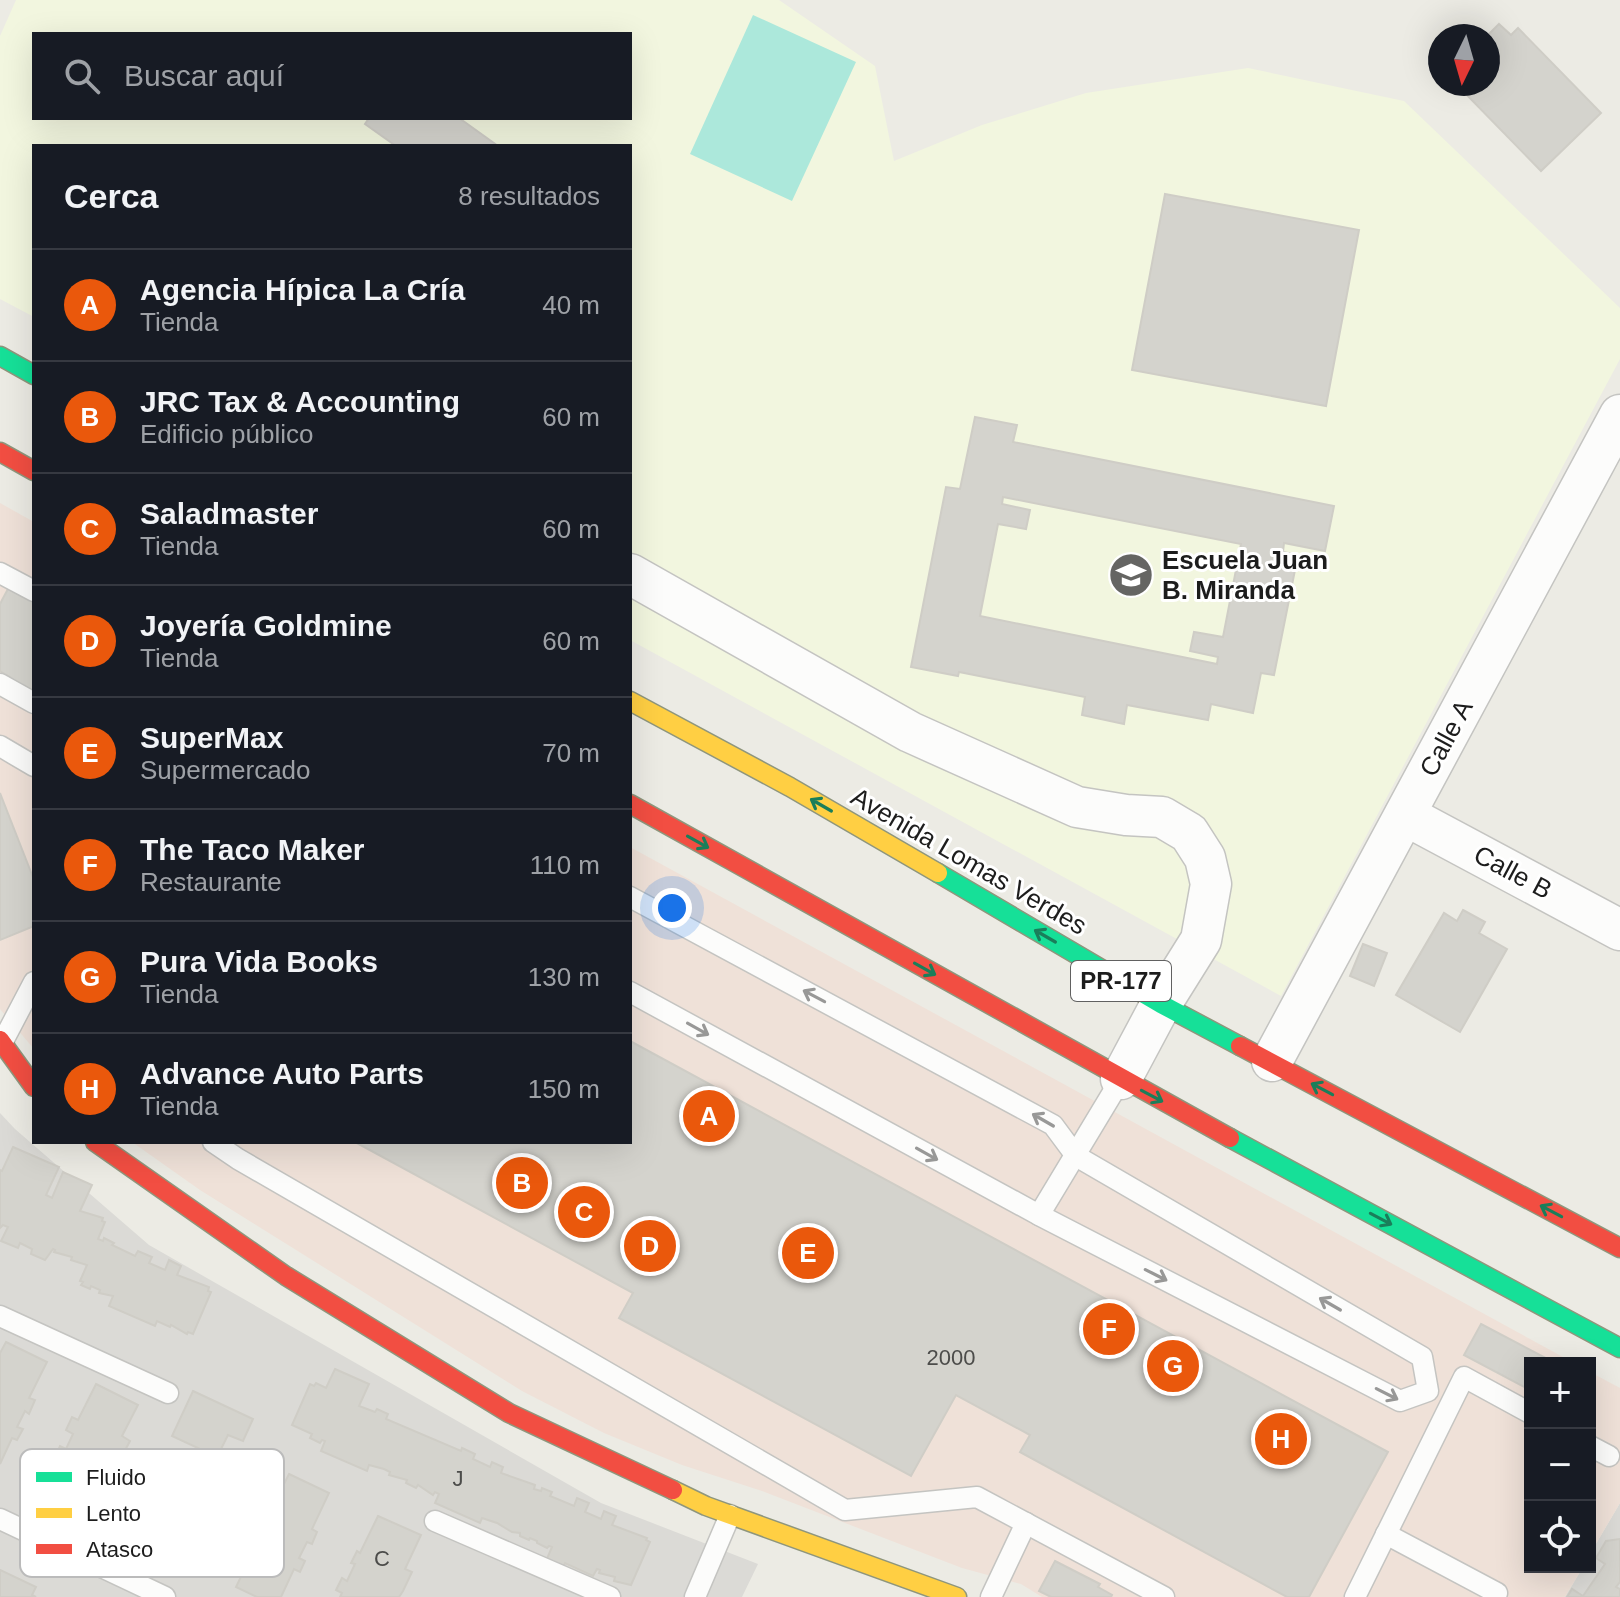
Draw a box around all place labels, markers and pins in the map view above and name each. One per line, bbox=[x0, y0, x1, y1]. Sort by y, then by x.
place label: Escuela Juan B. Miranda bbox=[1162, 545, 1328, 605]
school or university icon: Escuela Juan B. Miranda bbox=[1107, 551, 1155, 599]
pin: A bbox=[683, 1086, 735, 1146]
pin: B bbox=[496, 1153, 548, 1213]
pin: C bbox=[558, 1182, 610, 1242]
pin: D bbox=[624, 1216, 676, 1276]
pin: E bbox=[782, 1223, 834, 1283]
pin: F bbox=[1083, 1299, 1135, 1359]
pin: G bbox=[1147, 1336, 1199, 1396]
pin: H bbox=[1255, 1409, 1307, 1469]

